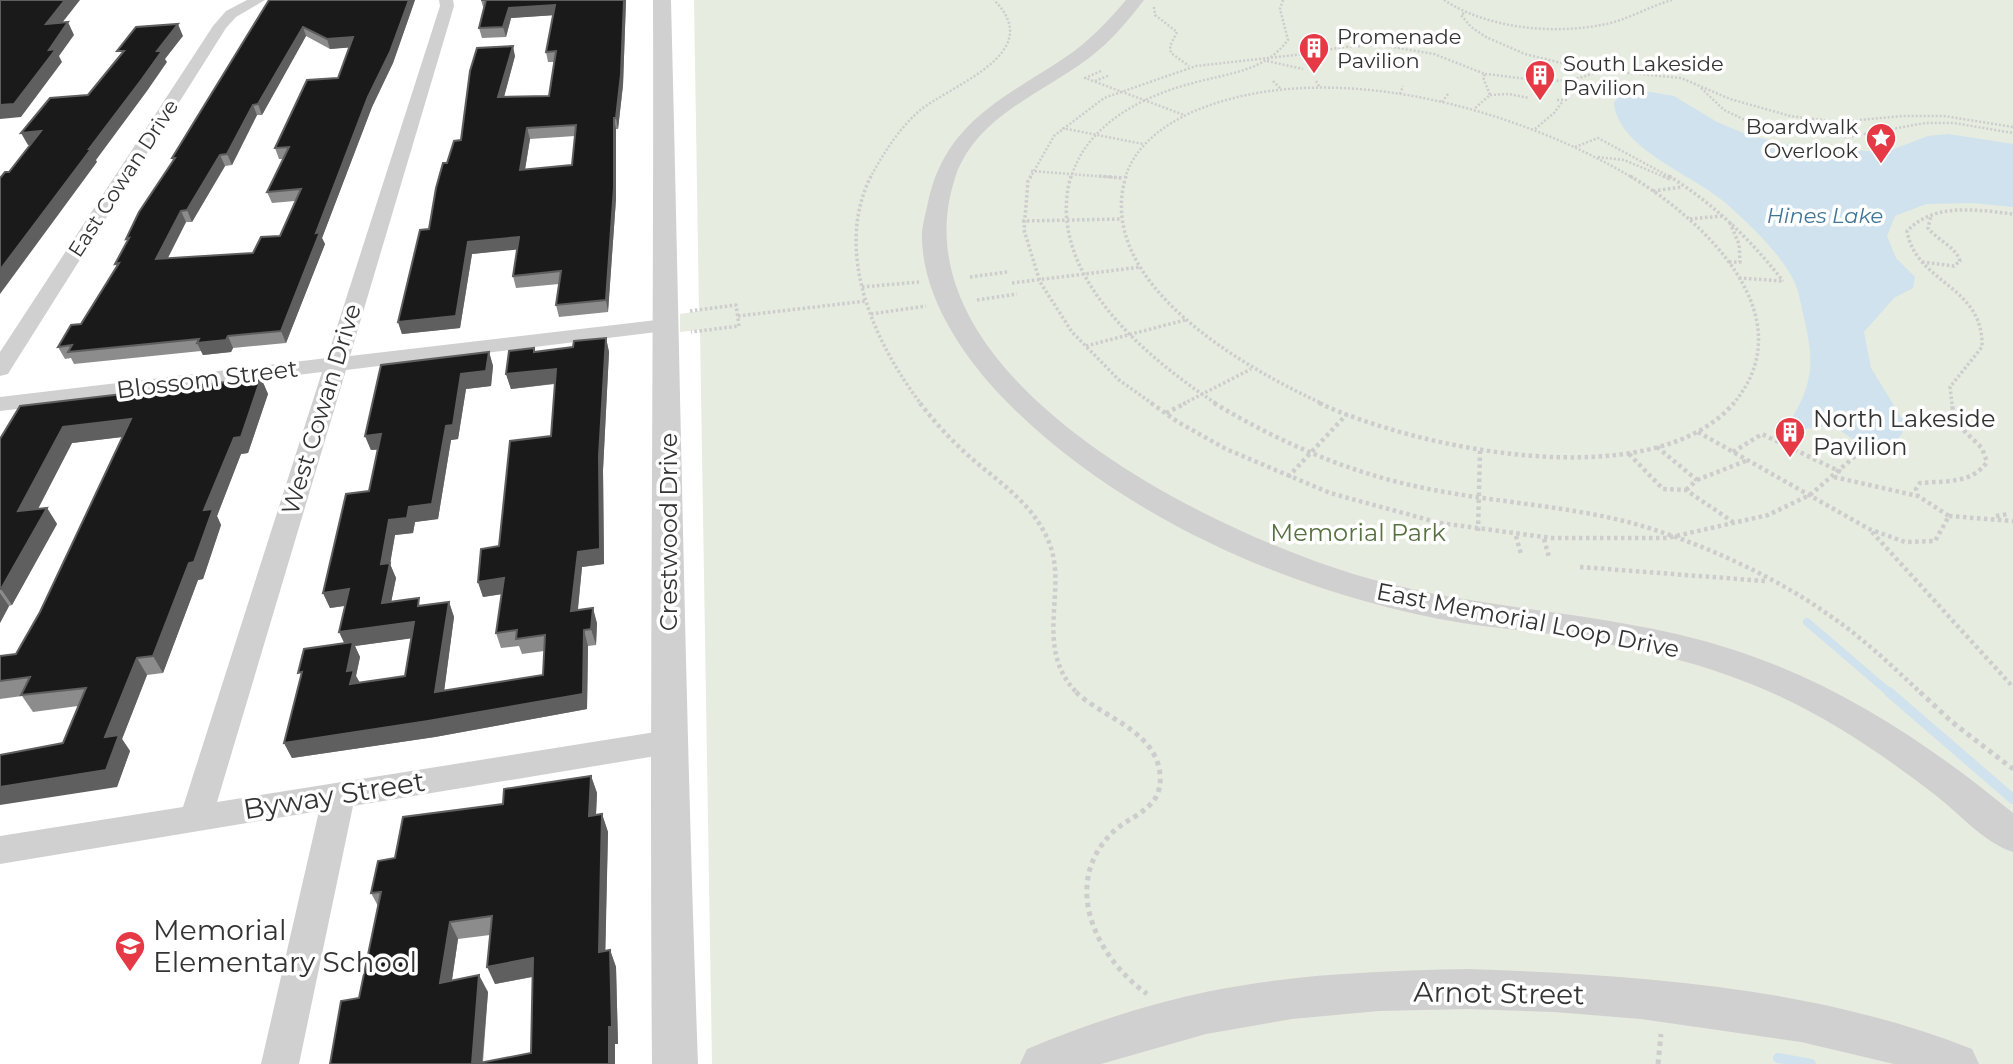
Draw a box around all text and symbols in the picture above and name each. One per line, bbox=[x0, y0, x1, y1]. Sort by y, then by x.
place label: Promenade Pavilion bbox=[1337, 24, 1461, 73]
building icon: Promenade Pavilion bbox=[1297, 31, 1331, 75]
place label: South Lakeside Pavilion bbox=[1563, 51, 1724, 100]
building icon: South Lakeside Pavilion bbox=[1523, 58, 1557, 102]
street label: East Cowan Drive bbox=[63, 94, 183, 262]
place label: Boardwalk Overlook bbox=[1746, 114, 1858, 163]
place icon: Boardwalk Overlook bbox=[1864, 121, 1898, 165]
water label: Hines Lake bbox=[1767, 203, 1883, 228]
street label: West Cowan Drive bbox=[275, 300, 367, 518]
street label: Blossom Street bbox=[115, 353, 300, 405]
place label: North Lakeside Pavilion bbox=[1813, 404, 1995, 461]
building icon: North Lakeside Pavilion bbox=[1773, 415, 1807, 459]
street label: Crestwood Drive bbox=[654, 433, 683, 631]
park label: Memorial Park bbox=[1270, 518, 1446, 547]
street label: East Memorial Loop Drive bbox=[1374, 576, 1682, 664]
street label: Byway Street bbox=[241, 764, 427, 826]
place label: Memorial Elementary School bbox=[153, 913, 417, 979]
school or university icon: Memorial Elementary School bbox=[113, 929, 147, 973]
street label: Arnot Street bbox=[1413, 975, 1585, 1011]

